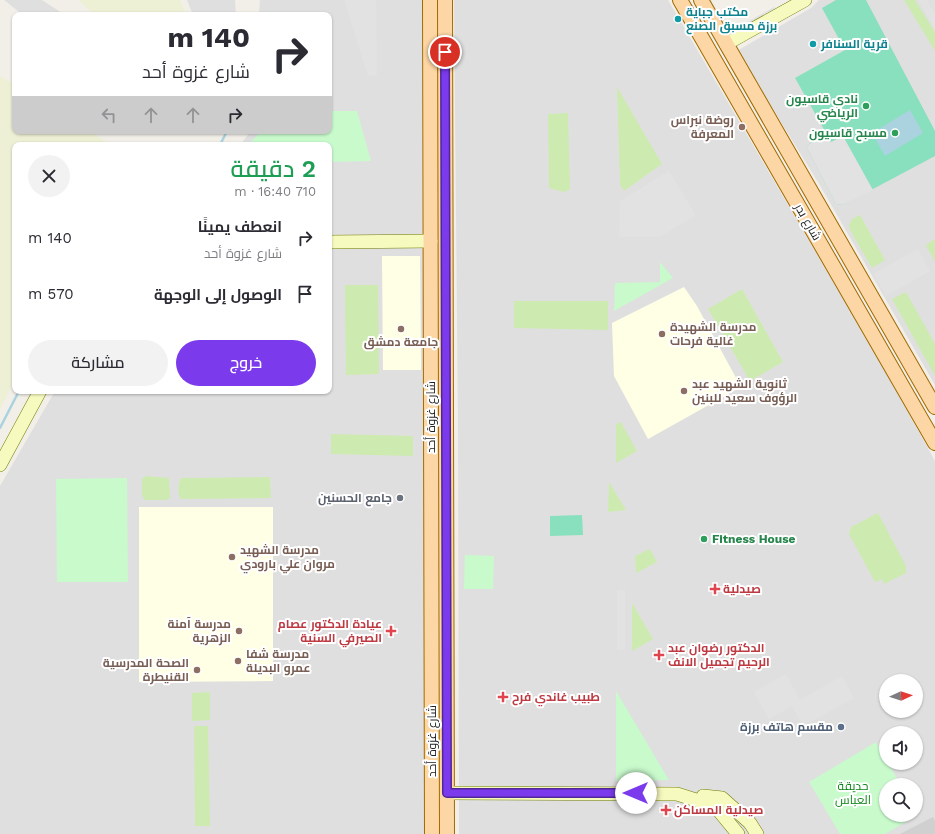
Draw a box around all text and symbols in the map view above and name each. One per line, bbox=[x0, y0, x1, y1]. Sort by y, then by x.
place label: مكتب جباية برزة مسبق الصنع bbox=[686, 5, 777, 35]
marker: مكتب جباية برزة مسبق الصنع bbox=[673, 14, 683, 24]
text: 140 m bbox=[167, 21, 250, 54]
icon: right bbox=[264, 28, 316, 80]
pin bbox=[428, 35, 462, 69]
place label: قرية السنافر bbox=[820, 37, 888, 52]
marker: قرية السنافر bbox=[808, 39, 818, 49]
icon: arrive bbox=[434, 41, 456, 63]
text: شارع غزوة أحد bbox=[142, 61, 250, 82]
place label: نادي قاسيون الرياضي bbox=[786, 92, 858, 123]
marker: نادي قاسيون الرياضي bbox=[861, 101, 871, 111]
icon: left bbox=[98, 104, 120, 126]
icon: ahead bbox=[140, 104, 162, 126]
icon: ahead bbox=[182, 104, 204, 126]
icon: right bbox=[224, 104, 246, 126]
place label: روضة نبراس المعرفة bbox=[671, 113, 734, 142]
marker: روضة نبراس المعرفة bbox=[737, 122, 747, 132]
place label: مسبح قاسيون bbox=[809, 126, 887, 142]
marker: مسبح قاسيون bbox=[890, 128, 900, 138]
button: close bbox=[28, 155, 70, 197]
text: 2 دقيقة bbox=[231, 155, 316, 183]
text: 710 m · 16:40 bbox=[234, 184, 316, 199]
street label: شارع بدر bbox=[791, 200, 824, 243]
text: انعطف يمينًا bbox=[198, 218, 282, 236]
icon: right bbox=[294, 227, 316, 249]
text: 140 m bbox=[28, 229, 72, 247]
text: شارع غزوة أحد bbox=[204, 246, 282, 261]
icon: arrive bbox=[294, 283, 316, 305]
text: 570 m bbox=[28, 285, 74, 303]
text: الوصول إلى الوجهة bbox=[154, 286, 282, 304]
place label: مدرسة الشهيدة غالية فرحات bbox=[670, 320, 757, 349]
marker: جامعة دمشق bbox=[396, 324, 406, 334]
marker: مدرسة الشهيدة غالية فرحات bbox=[657, 329, 667, 339]
place label: جامعة دمشق bbox=[364, 335, 438, 350]
button: مشاركة bbox=[28, 340, 168, 386]
button: خروج bbox=[176, 340, 316, 386]
place label: ثانوية الشهيد عبد الرؤوف سعيد للبنين bbox=[692, 377, 797, 406]
street label: شارع غزوة أحد bbox=[423, 381, 439, 453]
marker: ثانوية الشهيد عبد الرؤوف سعيد للبنين bbox=[679, 386, 689, 396]
place label: جامع الحسنين bbox=[318, 491, 392, 507]
marker: جامع الحسنين bbox=[395, 493, 405, 503]
place label: Fitness House bbox=[712, 532, 796, 546]
marker: Fitness House bbox=[699, 534, 709, 544]
place label: مدرسة الشهيد مروان علي بارودي bbox=[240, 543, 335, 574]
marker: مدرسة الشهيد مروان علي بارودي bbox=[227, 552, 237, 562]
place label: صيدلية bbox=[723, 582, 761, 596]
marker: صيدلية bbox=[710, 584, 720, 594]
place label: مدرسة آمنة الزهرية bbox=[168, 617, 231, 646]
place label: عيادة الدكتور عصام الصيرفي السنية bbox=[278, 617, 382, 648]
marker: عيادة الدكتور عصام الصيرفي السنية bbox=[385, 625, 397, 637]
marker: مدرسة آمنة الزهرية bbox=[234, 626, 244, 636]
place label: الدكتور رضوان عبد الرحيم تجميل الانف bbox=[668, 641, 770, 670]
place label: مدرسة شفا عمرو البديلة bbox=[246, 647, 310, 676]
marker: الدكتور رضوان عبد الرحيم تجميل الانف bbox=[653, 649, 665, 661]
place label: الصحة المدرسية القنيطرة bbox=[103, 656, 189, 685]
marker: مدرسة شفا عمرو البديلة bbox=[233, 656, 243, 666]
marker: الصحة المدرسية القنيطرة bbox=[192, 665, 202, 675]
north arrow bbox=[879, 674, 923, 718]
map controls bbox=[879, 674, 923, 822]
place label: طبيب غاندي فرح bbox=[512, 690, 600, 707]
marker: طبيب غاندي فرح bbox=[497, 691, 509, 703]
street label: شارع غزوة أحد bbox=[424, 705, 440, 777]
place label: مقسم هاتف برزة bbox=[740, 720, 833, 735]
marker: مقسم هاتف برزة bbox=[836, 722, 846, 732]
button: sound bbox=[879, 726, 923, 770]
position arrow bbox=[615, 772, 657, 814]
button: search bbox=[879, 778, 923, 822]
park label: حديقة العباس bbox=[835, 779, 871, 807]
place label: صيدلية المساكن bbox=[674, 803, 764, 818]
marker: صيدلية المساكن bbox=[661, 805, 671, 815]

